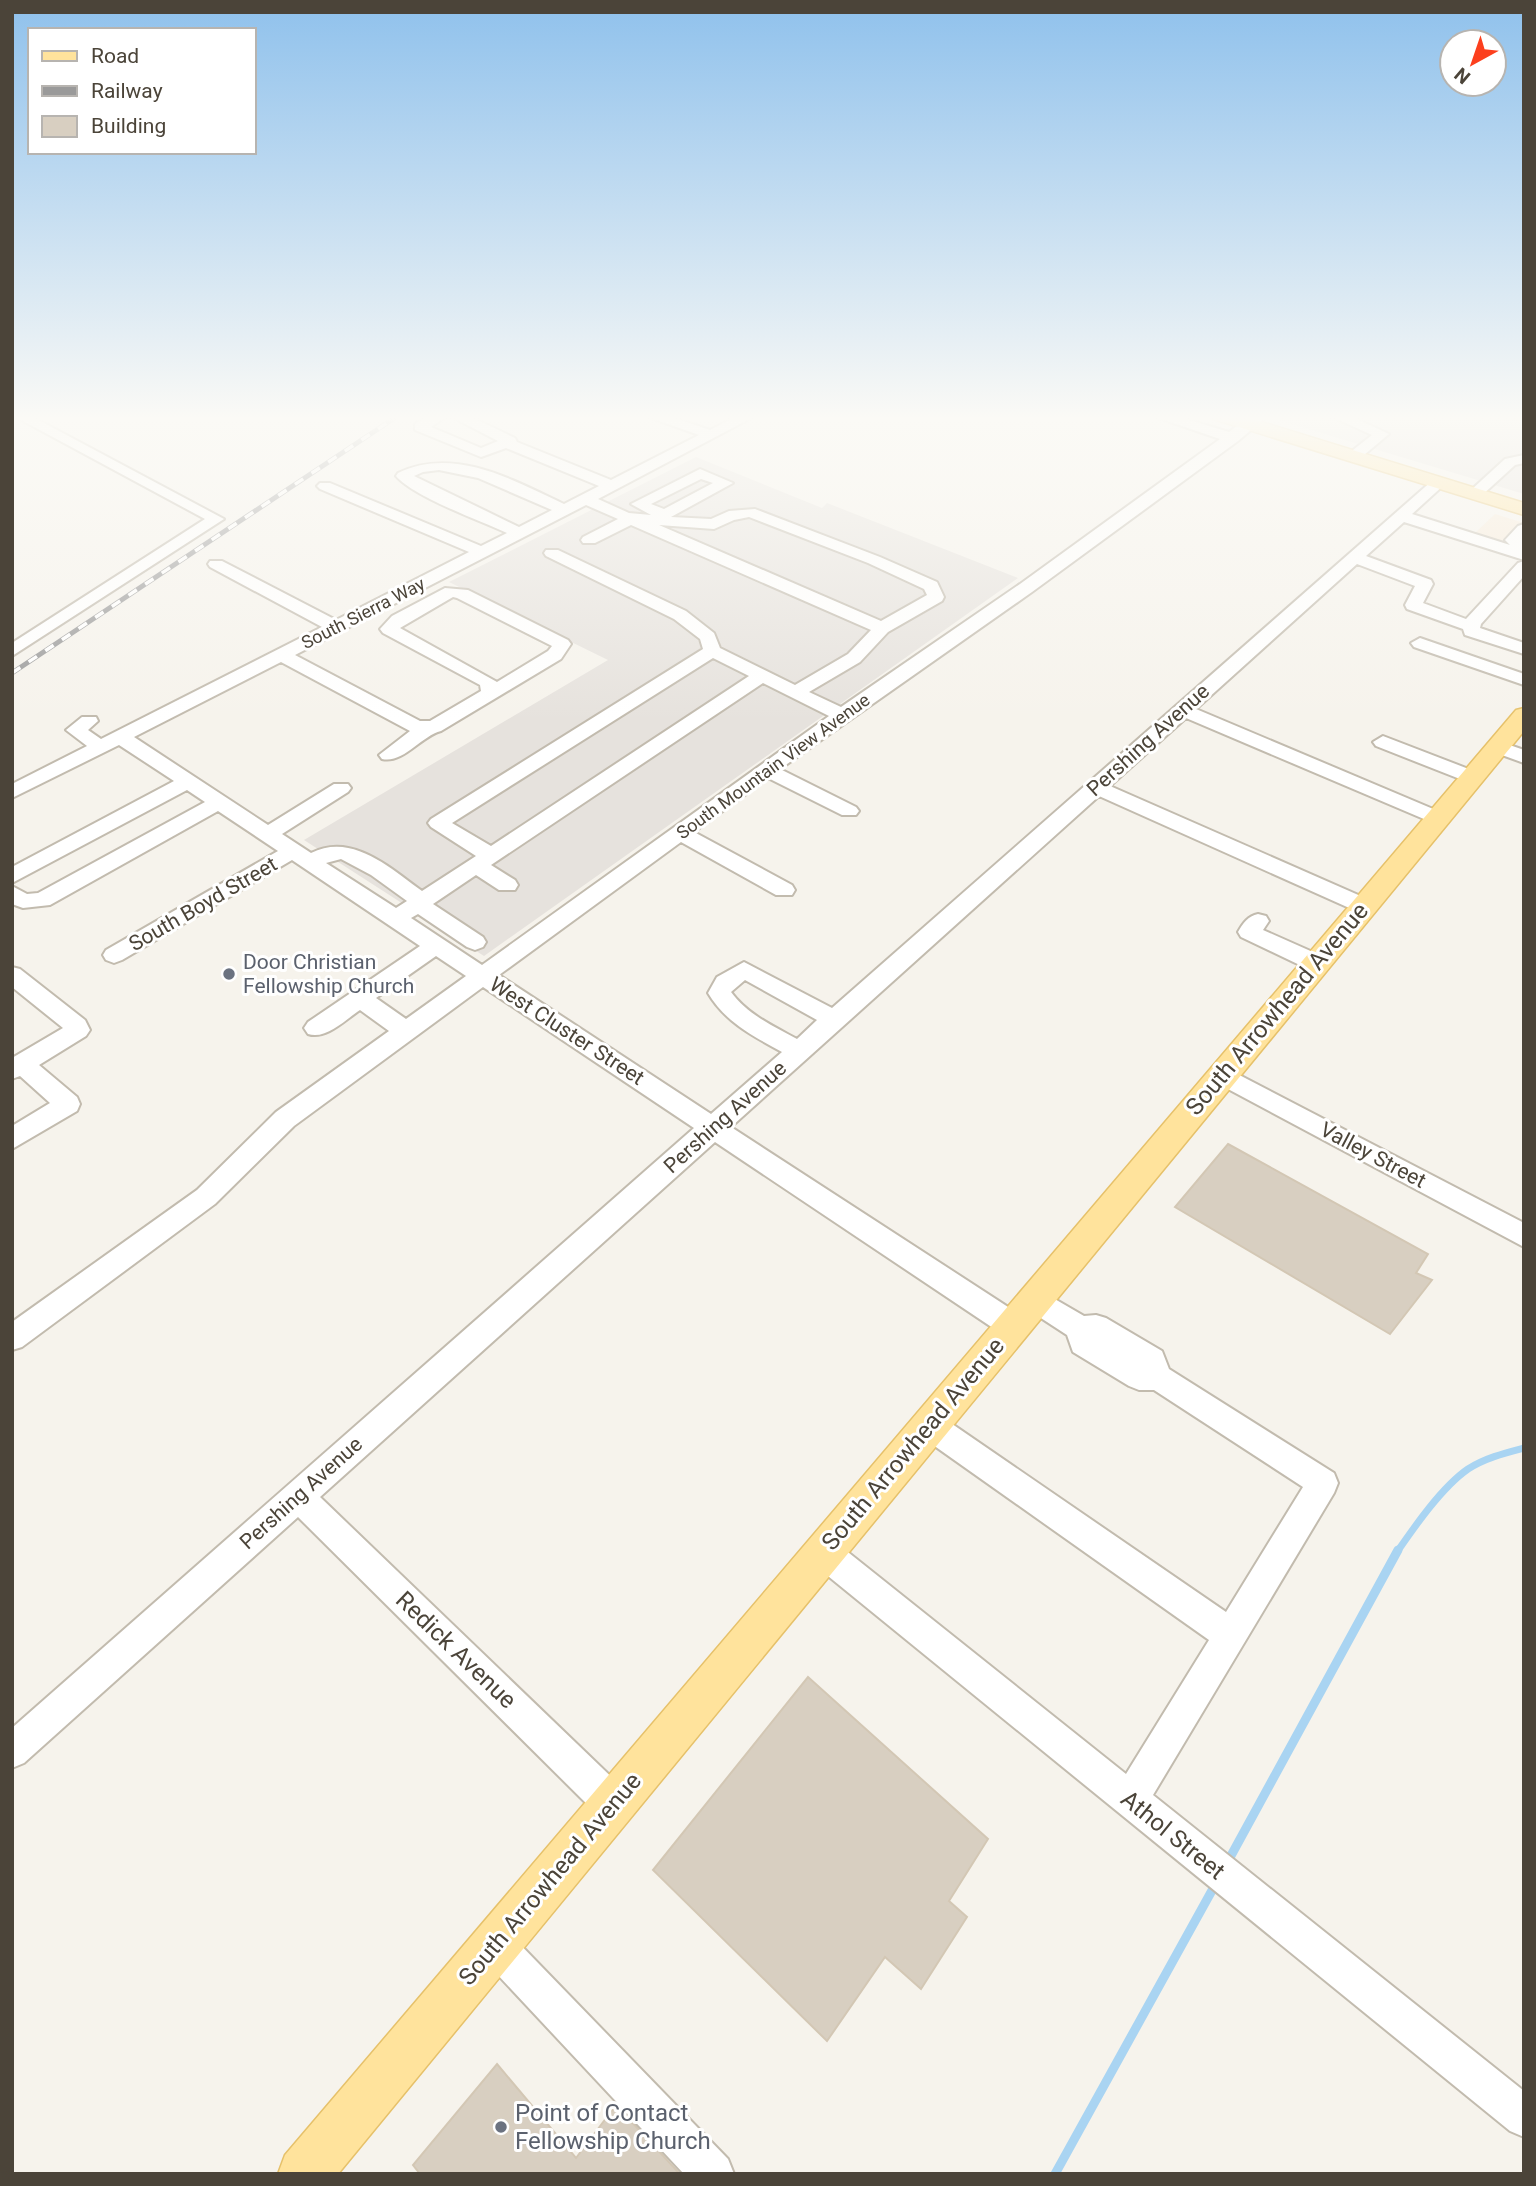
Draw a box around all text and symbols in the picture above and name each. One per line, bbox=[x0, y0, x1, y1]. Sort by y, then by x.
legend bbox=[28, 28, 256, 154]
north arrow bbox=[1438, 28, 1508, 98]
text: Road bbox=[91, 44, 139, 68]
text: N bbox=[1450, 63, 1475, 89]
text: Railway bbox=[91, 79, 163, 103]
text: Building bbox=[91, 114, 166, 138]
street label: South Sierra Way bbox=[298, 573, 429, 653]
street label: Pershing Avenue bbox=[1082, 679, 1214, 801]
street label: South Mountain View Avenue bbox=[672, 689, 874, 843]
street label: South Boyd Street bbox=[125, 852, 281, 956]
street label: South Arrowhead Avenue bbox=[1180, 897, 1374, 1121]
place label: Door Christian Fellowship Church bbox=[243, 950, 414, 998]
marker: Door Christian Fellowship Church bbox=[221, 966, 237, 982]
street label: West Cluster Street bbox=[485, 972, 649, 1090]
street label: Pershing Avenue bbox=[659, 1056, 791, 1178]
street label: Valley Street bbox=[1316, 1117, 1430, 1193]
street label: South Arrowhead Avenue bbox=[816, 1332, 1010, 1556]
street label: Pershing Avenue bbox=[235, 1432, 367, 1554]
street label: Redick Avenue bbox=[390, 1586, 522, 1714]
street label: South Arrowhead Avenue bbox=[453, 1767, 647, 1991]
street label: Athol Street bbox=[1115, 1785, 1231, 1885]
place label: Point of Contact Fellowship Church bbox=[515, 2099, 711, 2155]
marker: Point of Contact Fellowship Church bbox=[493, 2119, 509, 2135]

